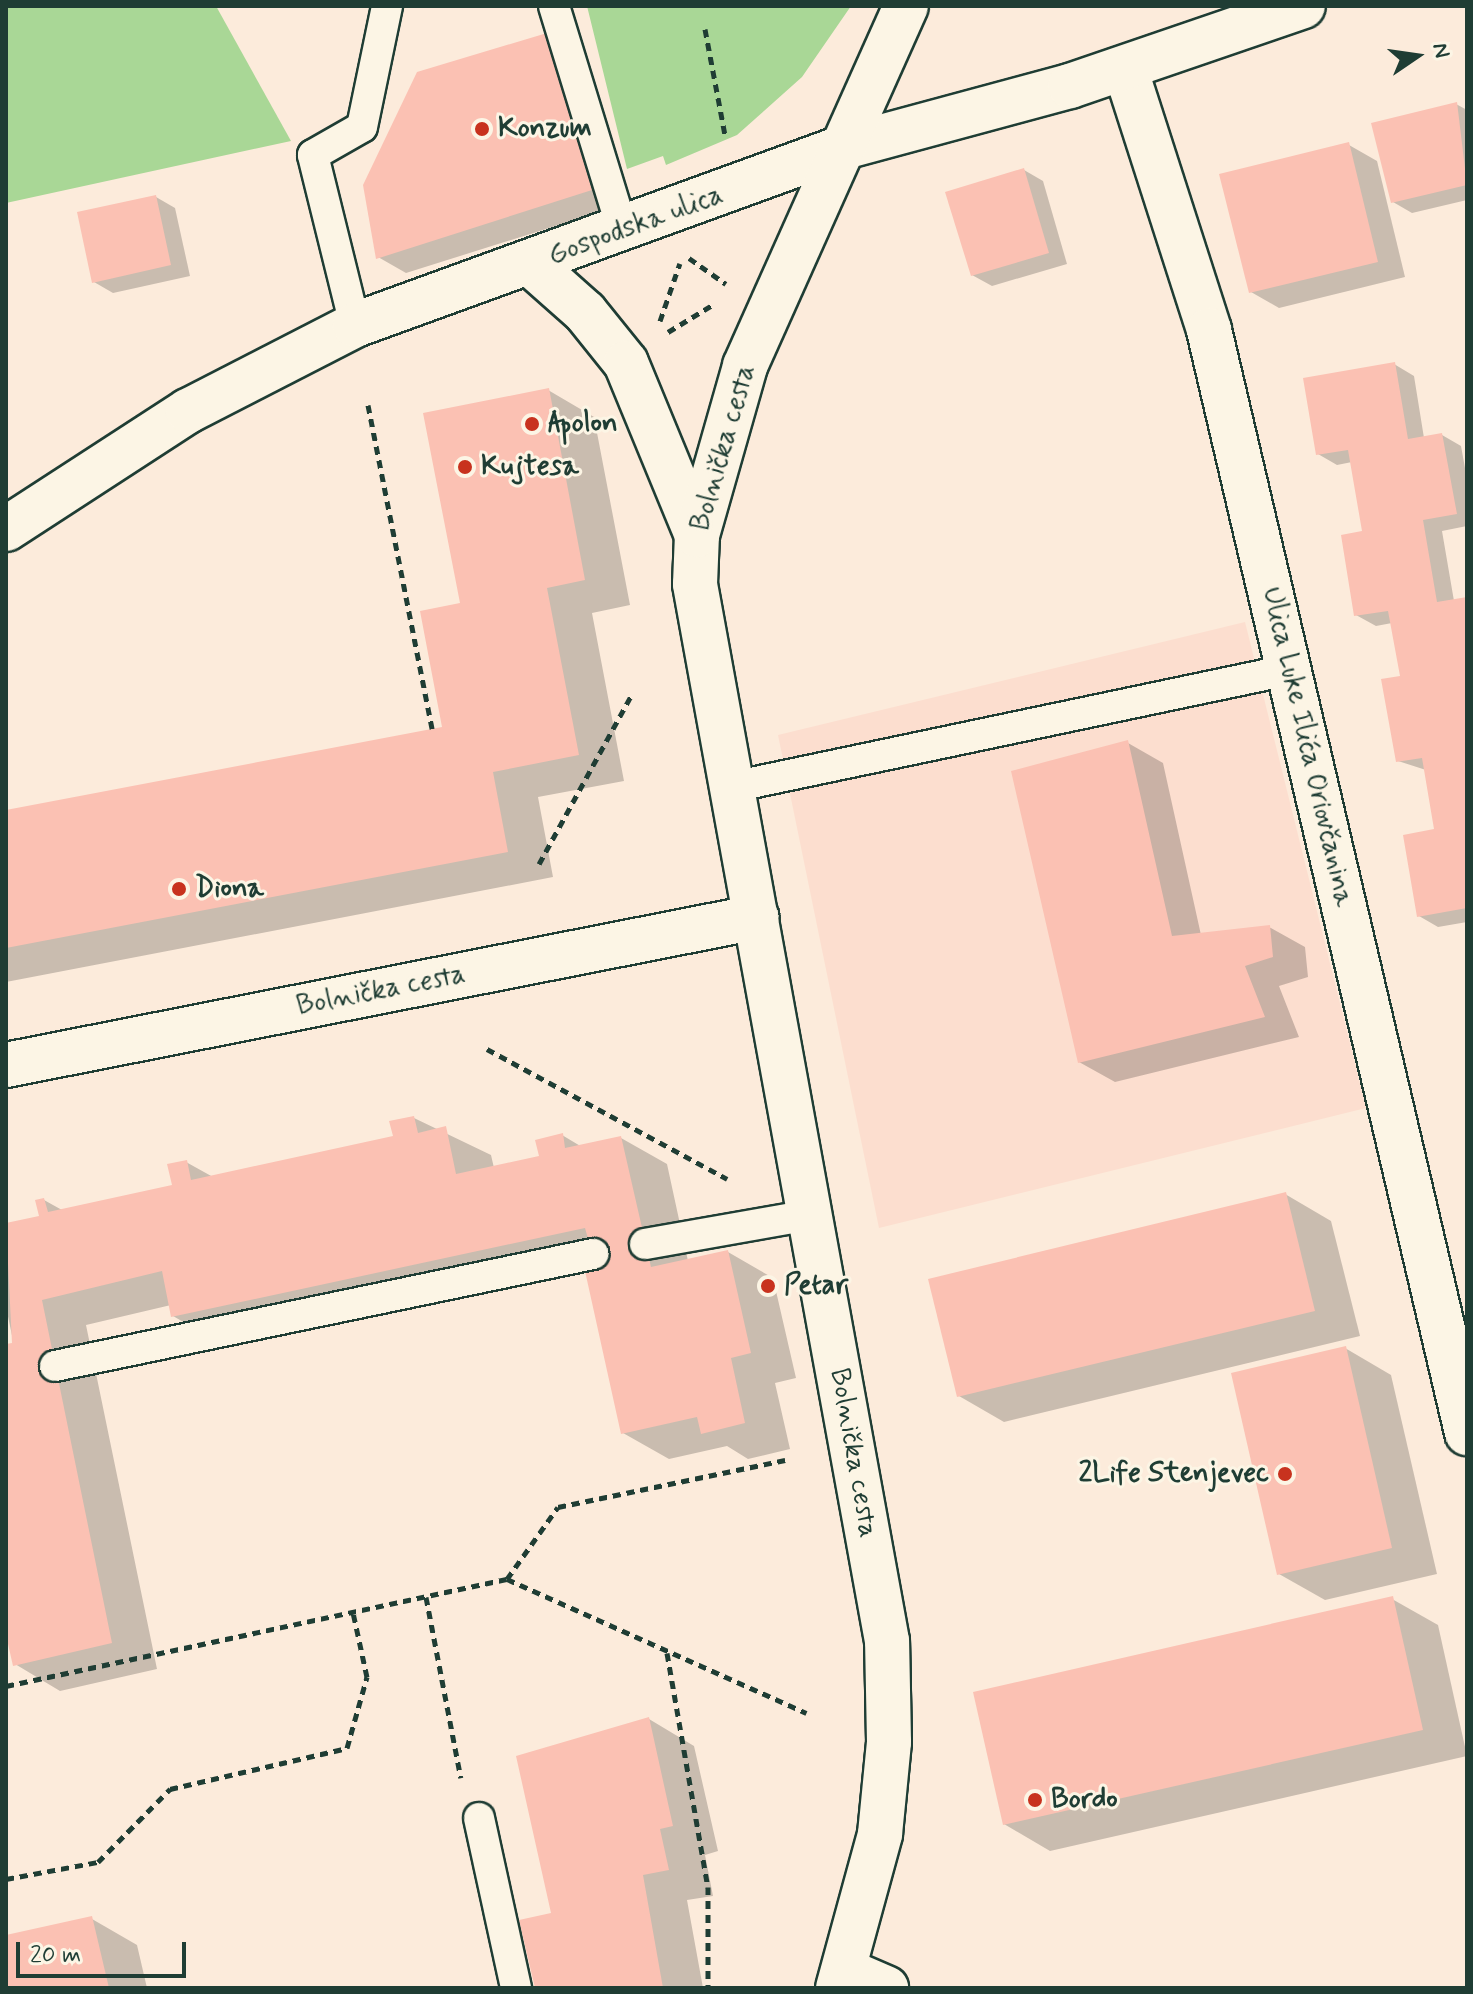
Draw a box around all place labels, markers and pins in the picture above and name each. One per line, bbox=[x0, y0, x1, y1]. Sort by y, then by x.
place label: Konzum bbox=[498, 112, 592, 146]
marker: Konzum bbox=[473, 120, 491, 138]
place label: Apolon bbox=[548, 407, 618, 441]
marker: Apolon bbox=[523, 415, 541, 433]
place label: Kujtesa bbox=[481, 450, 579, 484]
marker: Kujtesa bbox=[456, 458, 474, 476]
place label: Diona bbox=[195, 872, 264, 906]
marker: Diona bbox=[170, 880, 188, 898]
place label: Petar bbox=[784, 1269, 848, 1303]
marker: Petar bbox=[759, 1277, 777, 1295]
place label: 2Life Stenjevec bbox=[1078, 1457, 1269, 1491]
marker: 2Life Stenjevec bbox=[1276, 1465, 1294, 1483]
place label: Bordo bbox=[1051, 1783, 1118, 1817]
marker: Bordo bbox=[1026, 1791, 1044, 1809]

